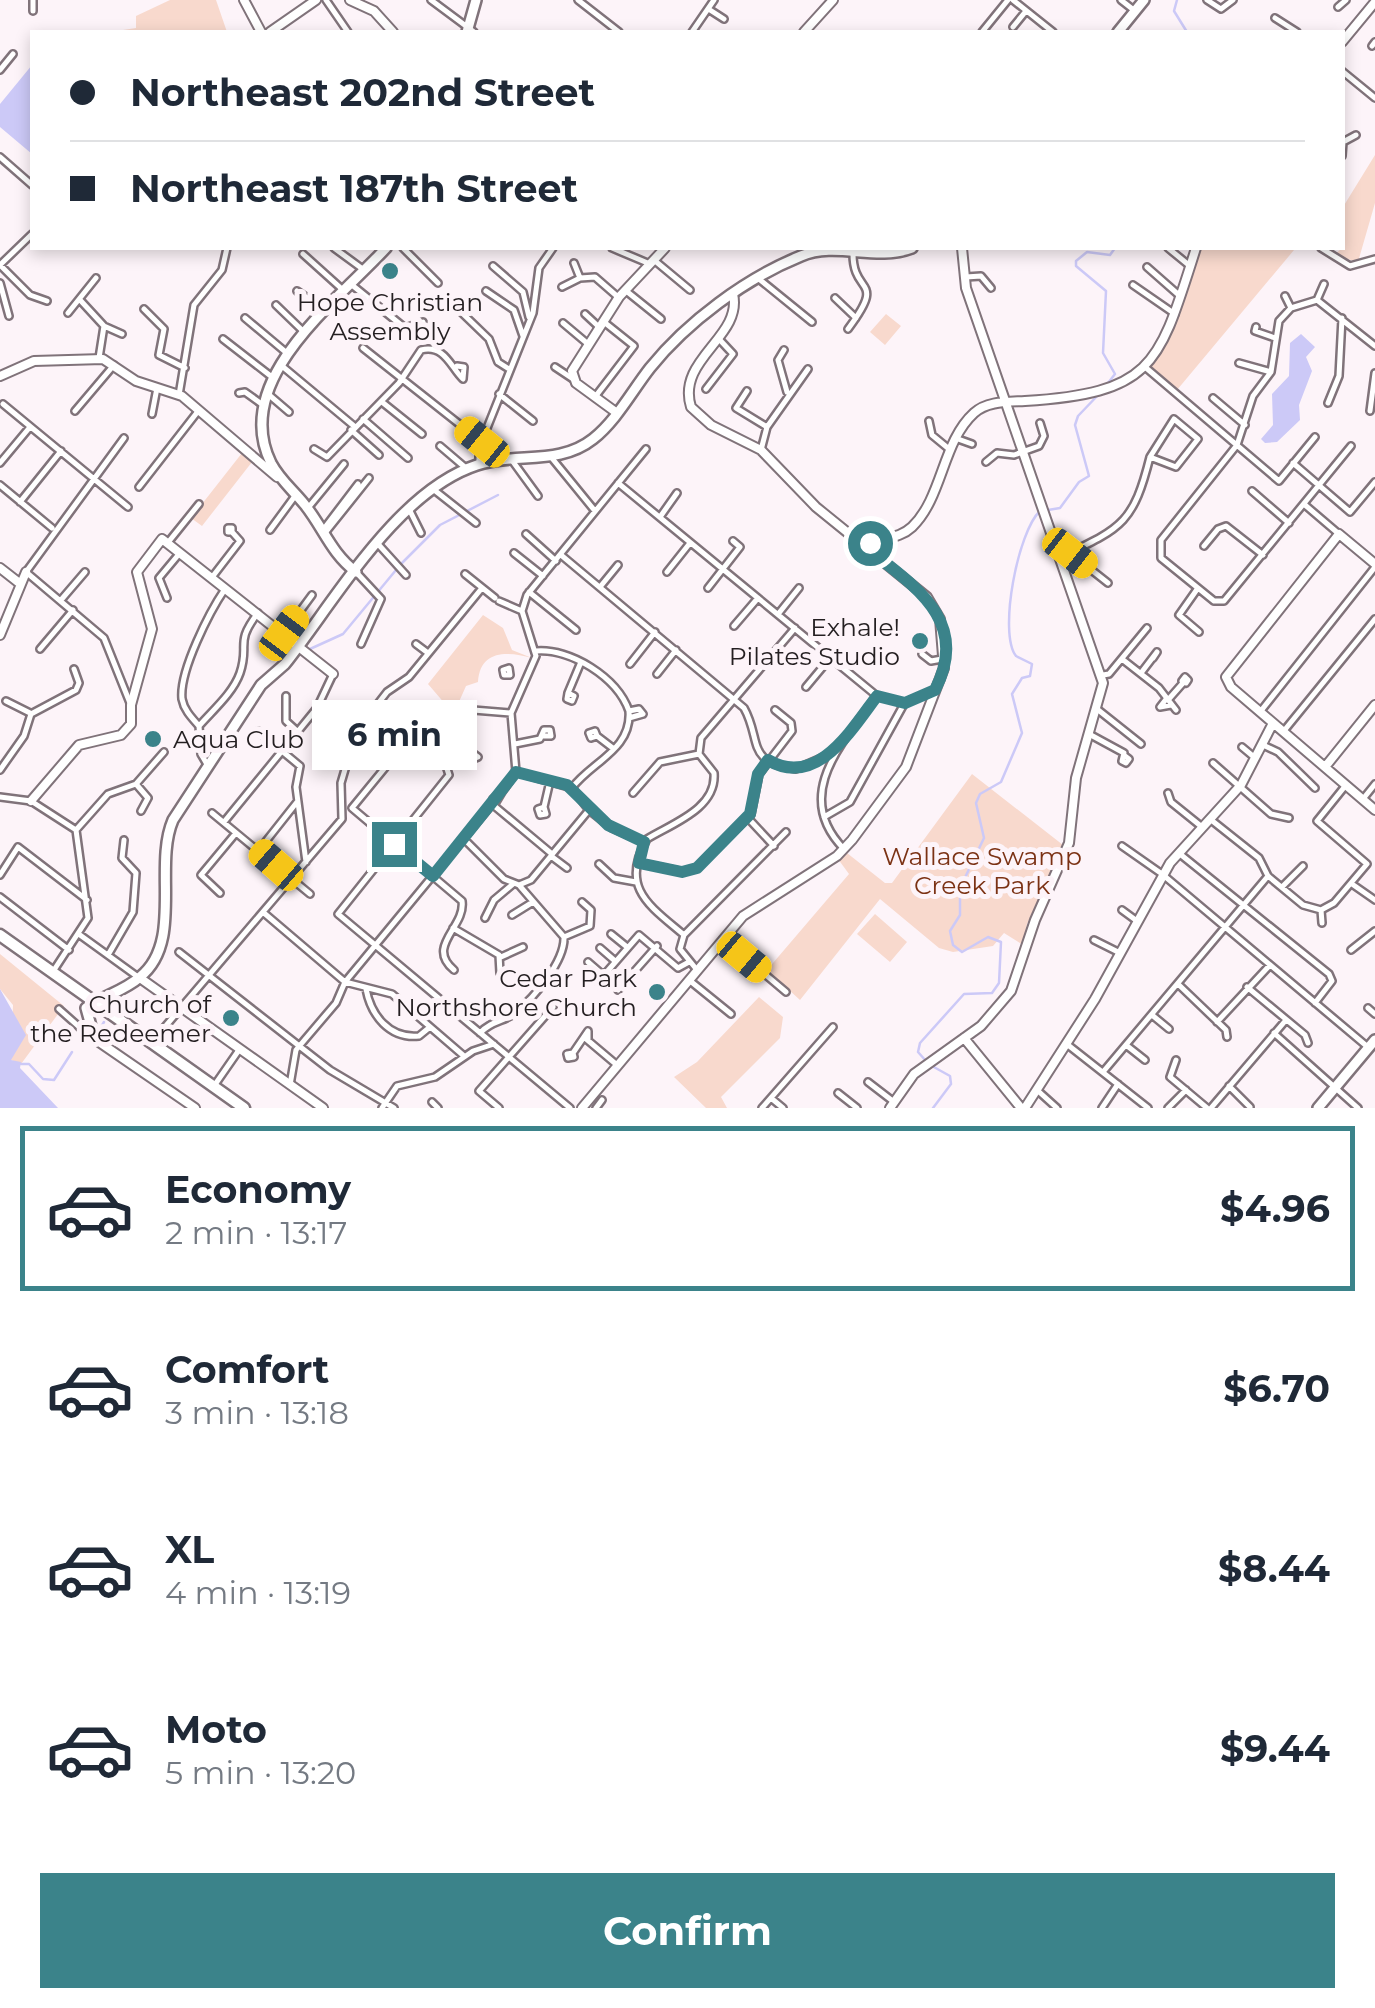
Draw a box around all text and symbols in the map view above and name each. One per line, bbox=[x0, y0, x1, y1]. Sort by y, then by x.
text: Northeast 202nd Street bbox=[130, 69, 595, 116]
text: Northeast 187th Street bbox=[130, 165, 578, 212]
marker: Hope Christian Assembly bbox=[379, 260, 401, 282]
place label: Hope Christian Assembly bbox=[297, 287, 483, 346]
car bbox=[449, 411, 515, 473]
route start bbox=[848, 521, 893, 566]
car bbox=[1037, 523, 1103, 583]
car bbox=[254, 600, 314, 666]
place label: Exhale! Pilates Studio bbox=[729, 612, 900, 671]
marker: Exhale! Pilates Studio bbox=[909, 630, 931, 652]
callout: 6 min bbox=[312, 699, 476, 769]
text: 6 min bbox=[347, 715, 442, 754]
place label: Aqua Club bbox=[173, 724, 304, 754]
marker: Aqua Club bbox=[142, 728, 164, 750]
route end bbox=[372, 822, 417, 867]
car bbox=[244, 834, 308, 896]
park label: Wallace Swamp Creek Park bbox=[882, 841, 1082, 900]
car bbox=[711, 926, 777, 988]
place label: Cedar Park Northshore Church bbox=[396, 963, 637, 1022]
marker: Cedar Park Northshore Church bbox=[646, 981, 668, 1003]
place label: Church of the Redeemer bbox=[30, 989, 213, 1048]
marker: Church of the Redeemer bbox=[220, 1007, 242, 1029]
icon: car bbox=[45, 1164, 135, 1254]
text: Economy bbox=[165, 1166, 351, 1213]
text: $4.96 bbox=[1220, 1185, 1330, 1232]
text: 2 min · 13:17 bbox=[165, 1213, 347, 1252]
icon: car bbox=[45, 1344, 135, 1434]
text: Comfort bbox=[165, 1346, 329, 1393]
text: $6.70 bbox=[1223, 1365, 1330, 1412]
text: 3 min · 13:18 bbox=[165, 1393, 349, 1432]
icon: car bbox=[45, 1524, 135, 1614]
text: XL bbox=[165, 1526, 214, 1573]
text: $8.44 bbox=[1218, 1545, 1330, 1592]
text: 4 min · 13:19 bbox=[165, 1573, 351, 1612]
icon: car bbox=[45, 1704, 135, 1794]
text: Moto bbox=[165, 1706, 267, 1753]
text: $9.44 bbox=[1220, 1725, 1330, 1772]
text: 5 min · 13:20 bbox=[165, 1753, 356, 1792]
button: Confirm bbox=[40, 1873, 1335, 1988]

